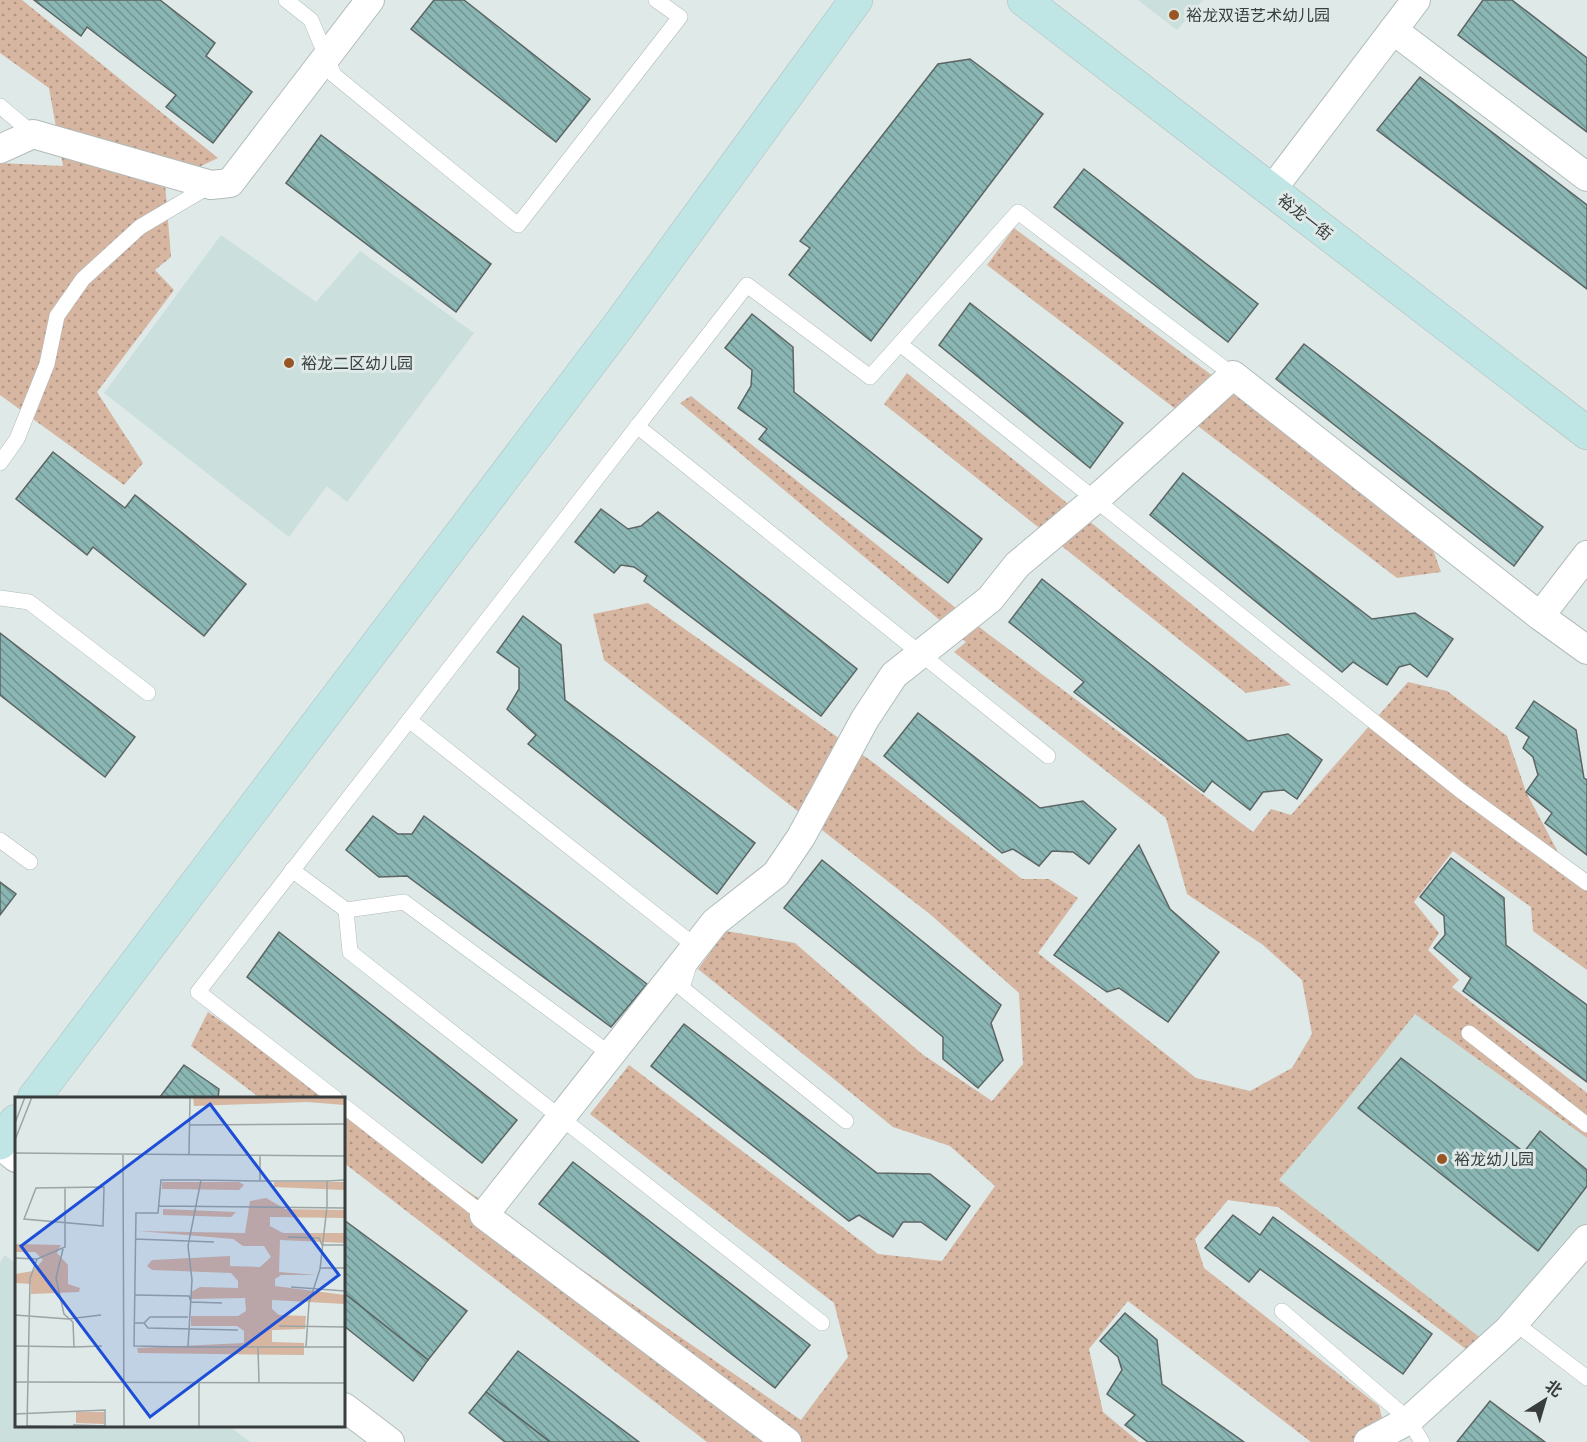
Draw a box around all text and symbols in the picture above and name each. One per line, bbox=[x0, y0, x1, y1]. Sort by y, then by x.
place label: 裕龙双语艺术幼儿园 bbox=[1186, 6, 1330, 25]
marker: 裕龙双语艺术幼儿园 bbox=[1167, 8, 1181, 22]
street label: 裕龙一街 bbox=[1274, 190, 1336, 244]
place label: 裕龙二区幼儿园 bbox=[301, 354, 413, 373]
marker: 裕龙二区幼儿园 bbox=[282, 356, 296, 370]
inset map bbox=[15, 1097, 345, 1427]
place label: 裕龙幼儿园 bbox=[1454, 1150, 1534, 1169]
marker: 裕龙幼儿园 bbox=[1435, 1152, 1449, 1166]
north arrow bbox=[1515, 1370, 1575, 1430]
text: 北 bbox=[1542, 1376, 1566, 1401]

